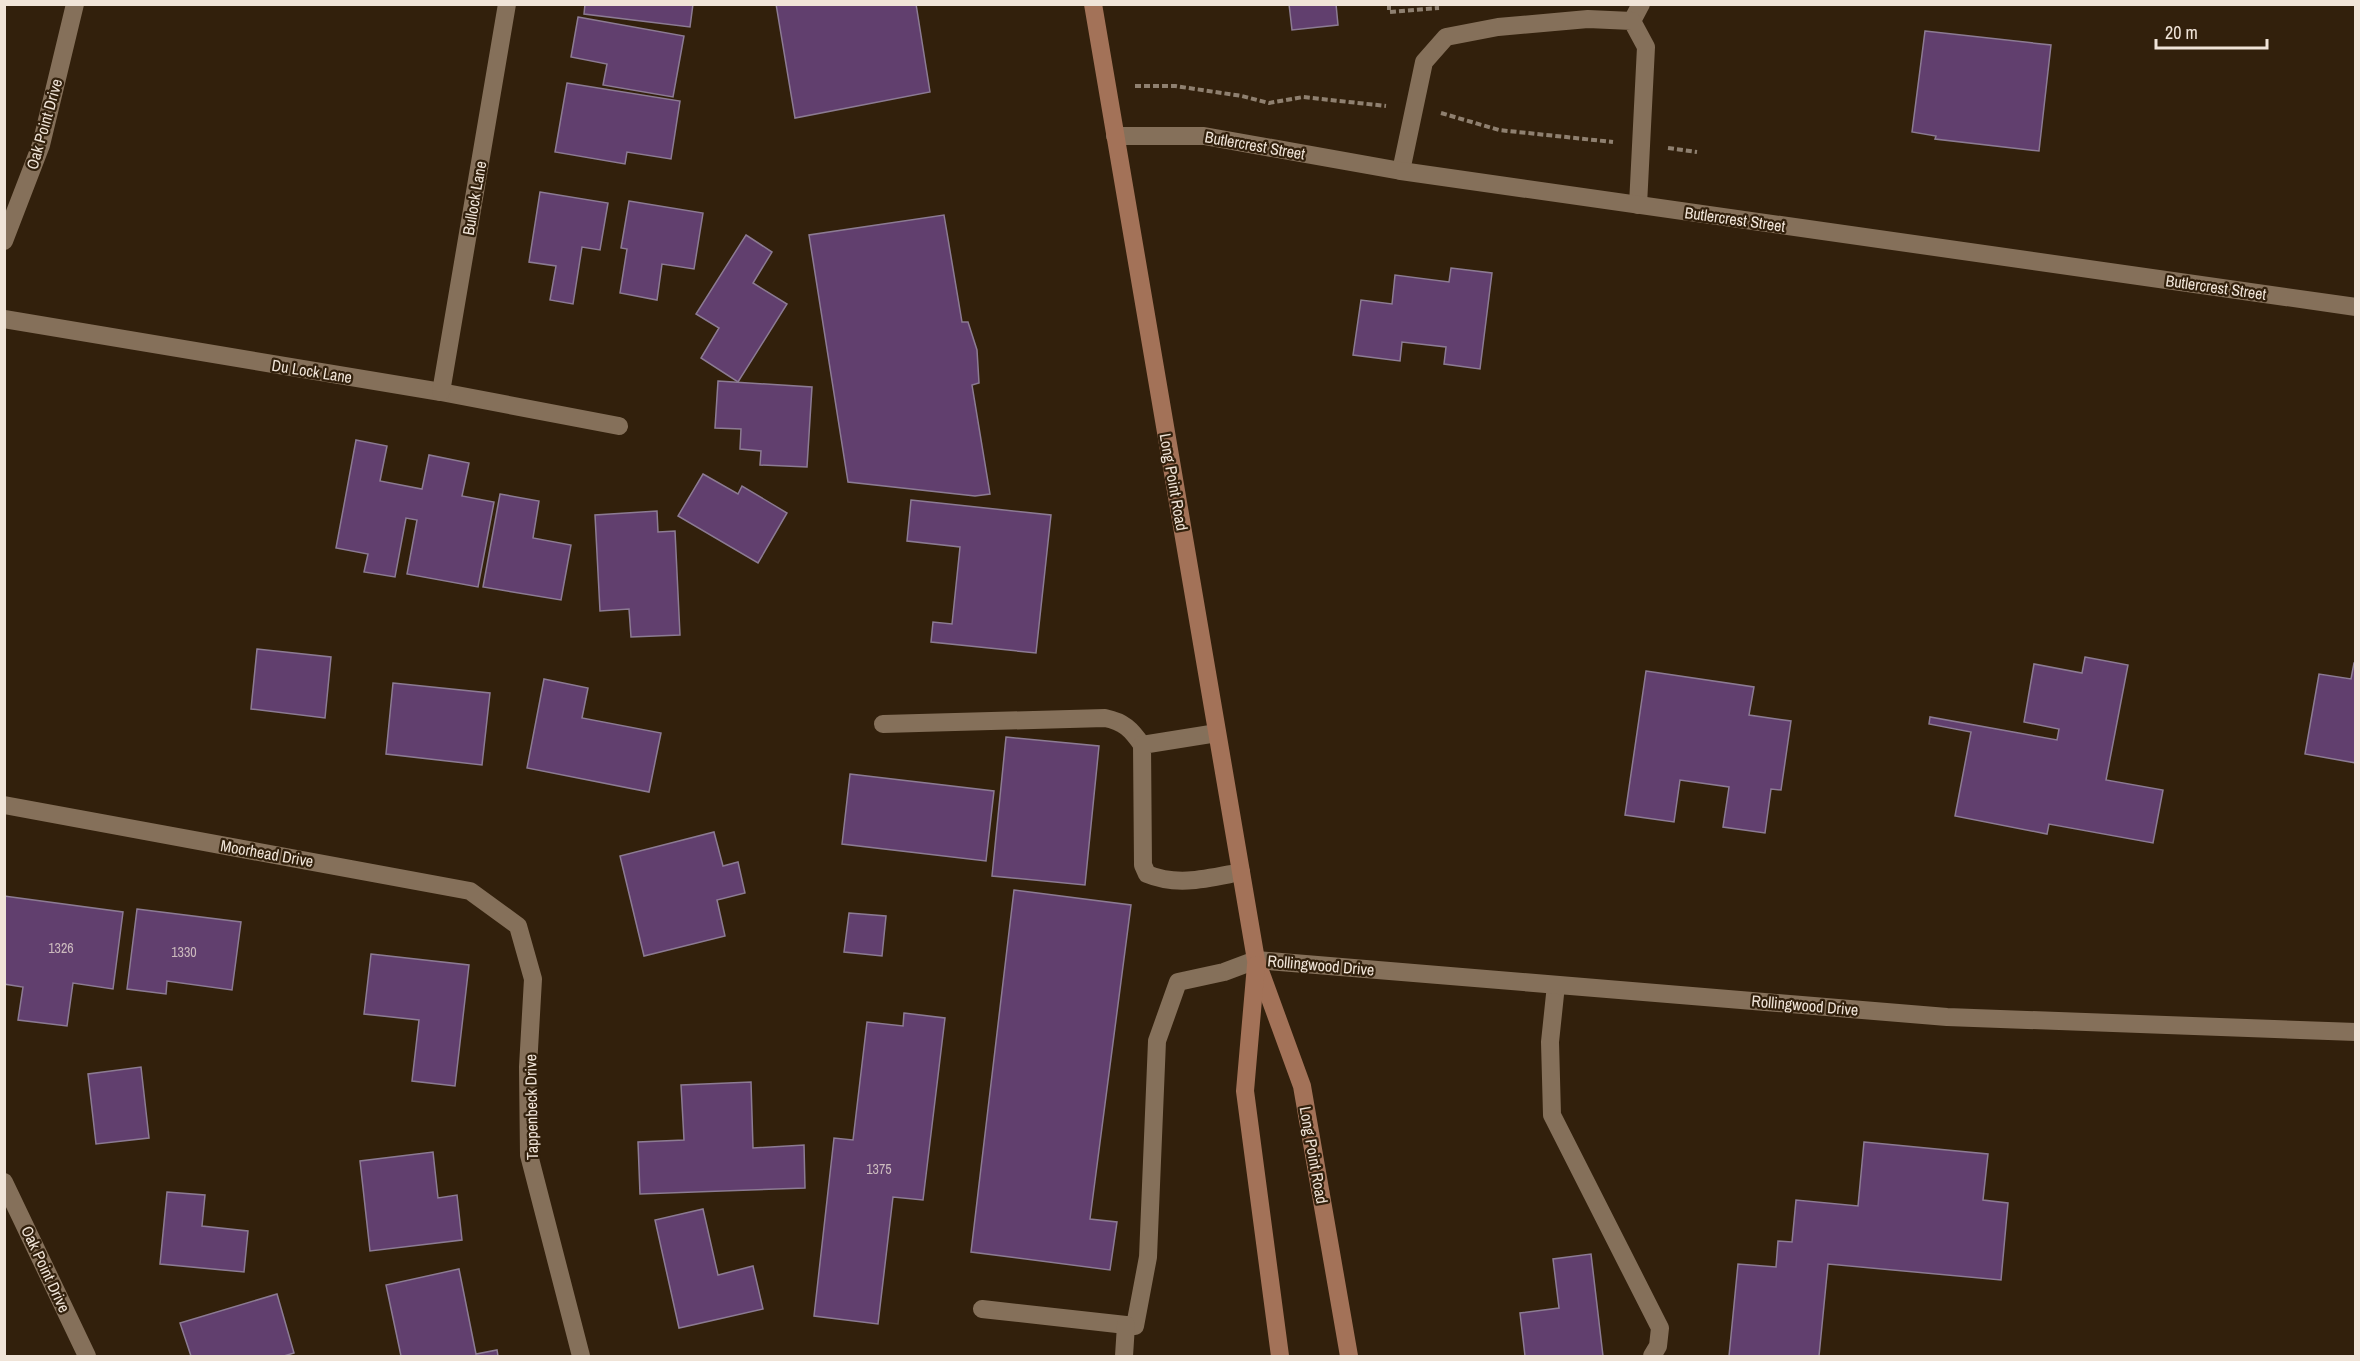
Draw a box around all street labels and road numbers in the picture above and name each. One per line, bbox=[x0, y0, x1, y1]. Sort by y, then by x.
street label: Oak Point Drive bbox=[21, 76, 67, 172]
street label: Butlercrest Street bbox=[1203, 125, 1307, 165]
street label: Bullock Lane bbox=[457, 159, 491, 237]
street label: Butlercrest Street bbox=[1683, 201, 1787, 237]
street label: Butlercrest Street bbox=[2164, 269, 2268, 305]
street label: Du Lock Lane bbox=[270, 354, 354, 388]
street label: Long Point Road bbox=[1155, 432, 1193, 532]
street label: Moorhead Drive bbox=[219, 834, 315, 872]
street label: Rollingwood Drive bbox=[1267, 949, 1375, 981]
street label: Rollingwood Drive bbox=[1751, 989, 1859, 1021]
street label: Tappenbeck Drive bbox=[519, 1054, 543, 1160]
street label: Long Point Road bbox=[1295, 1105, 1333, 1205]
street label: Oak Point Drive bbox=[16, 1222, 76, 1316]

